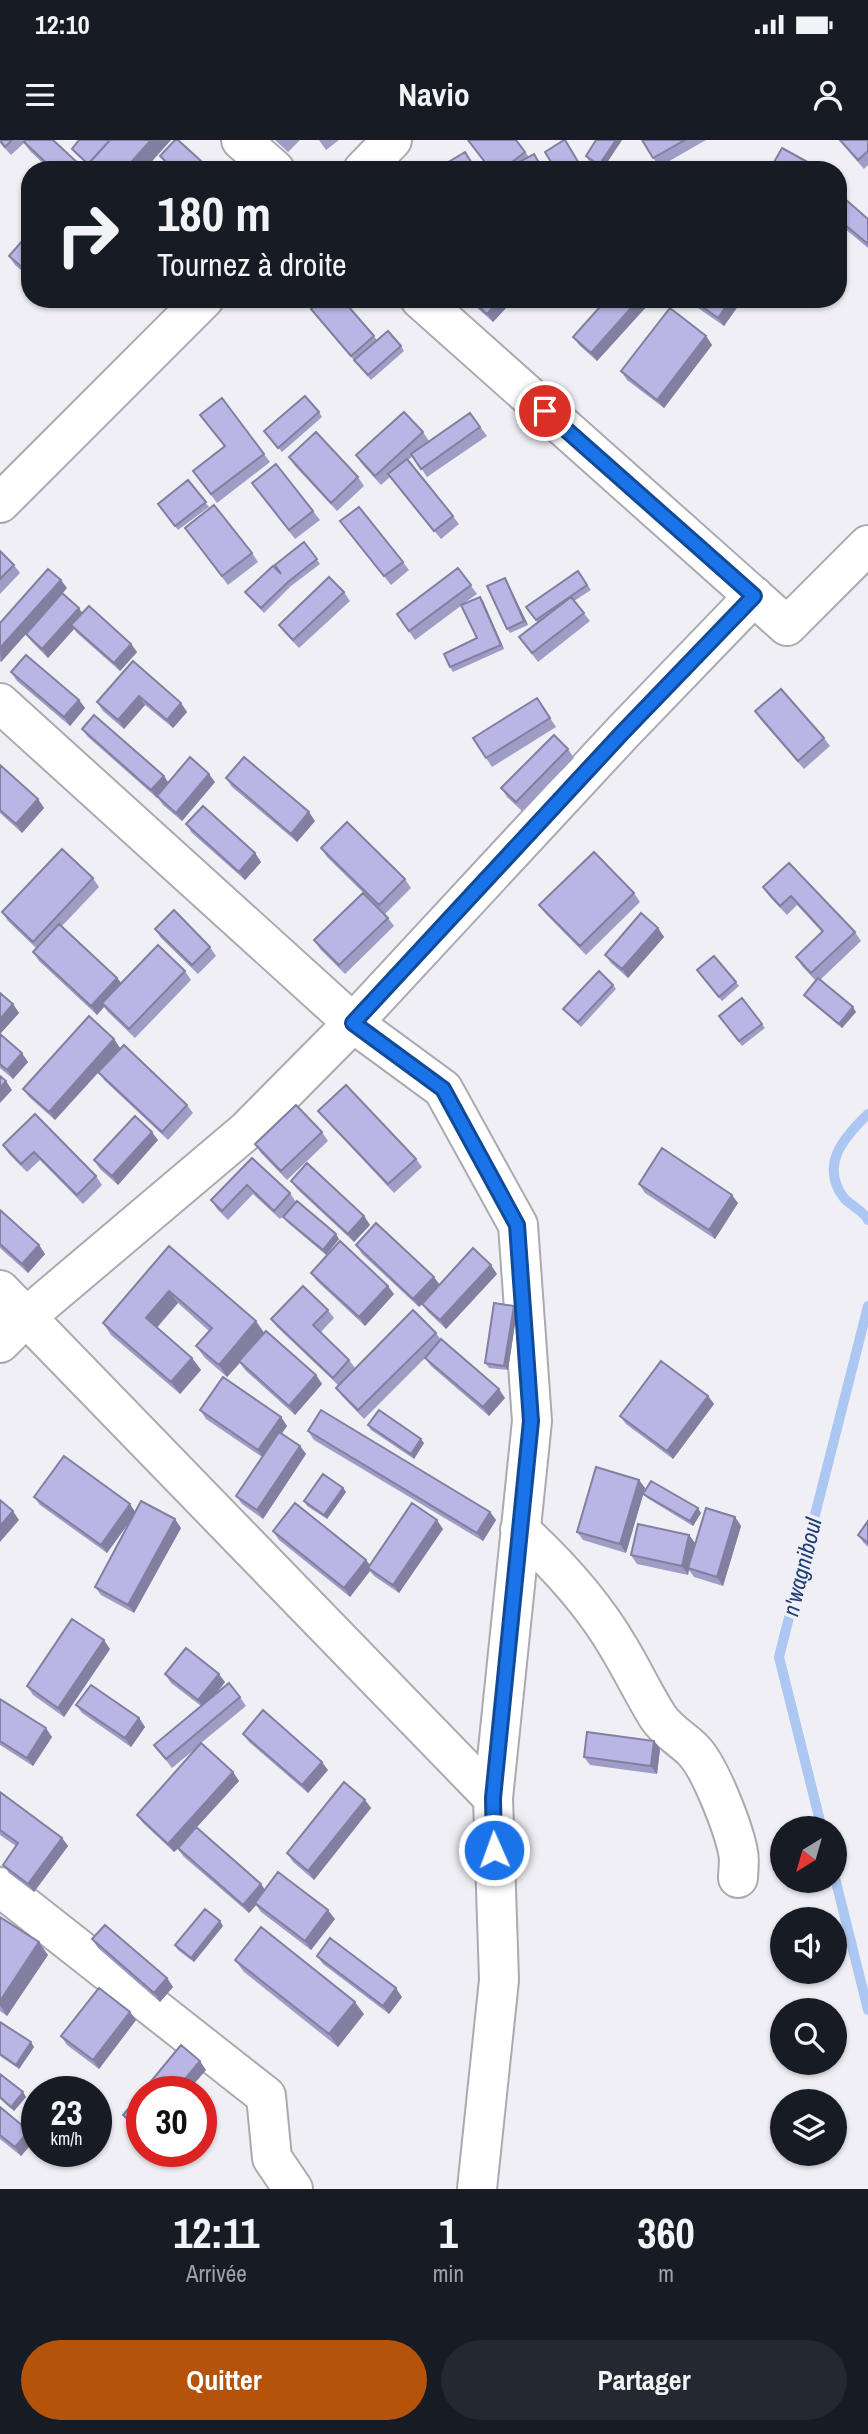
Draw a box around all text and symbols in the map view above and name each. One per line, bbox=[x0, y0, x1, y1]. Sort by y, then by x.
text: 12:10 bbox=[35, 7, 90, 42]
text: Navio bbox=[398, 73, 470, 116]
icon: menu bbox=[21, 76, 59, 114]
icon: person bbox=[809, 76, 847, 114]
text: 180 m bbox=[157, 180, 271, 246]
icon: right bbox=[42, 189, 133, 280]
text: Tournez à droite bbox=[157, 243, 347, 286]
pin bbox=[515, 381, 575, 441]
icon: arrive bbox=[526, 392, 564, 430]
water label: n'wagniboul bbox=[774, 1514, 829, 1619]
position arrow bbox=[457, 1813, 531, 1887]
north arrow bbox=[770, 1816, 847, 1894]
map controls bbox=[770, 1816, 847, 2166]
button: sound bbox=[770, 1907, 847, 1984]
button: search bbox=[770, 1998, 847, 2075]
speed limit sign: 30 bbox=[126, 2076, 217, 2167]
text: 23 bbox=[51, 2089, 82, 2136]
button: layers bbox=[770, 2089, 847, 2166]
text: km/h bbox=[51, 2126, 83, 2151]
text: 12:11 bbox=[173, 2205, 259, 2261]
text: 1 bbox=[439, 2205, 458, 2261]
text: 360 bbox=[637, 2205, 695, 2261]
text: Arrivée bbox=[186, 2258, 247, 2289]
text: min bbox=[433, 2258, 464, 2289]
text: m bbox=[658, 2258, 674, 2289]
button: Quitter bbox=[21, 2340, 427, 2420]
button: Partager bbox=[441, 2340, 847, 2420]

